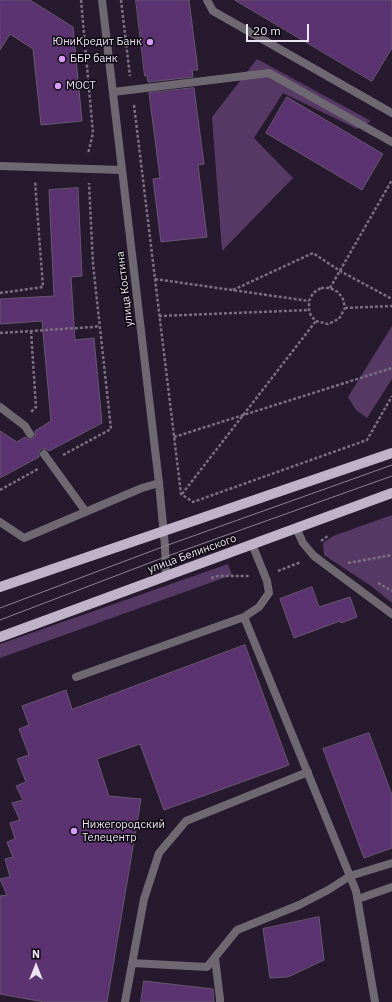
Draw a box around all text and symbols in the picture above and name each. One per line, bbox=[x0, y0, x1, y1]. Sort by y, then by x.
scale bar bbox=[248, 16, 311, 42]
text: 20 m bbox=[253, 23, 281, 38]
place label: ЮниКредит Банк bbox=[53, 35, 142, 49]
marker: ЮниКредит Банк bbox=[145, 37, 155, 47]
place label: ББР банк bbox=[70, 52, 118, 66]
marker: ББР банк bbox=[57, 54, 67, 64]
place label: МОСТ bbox=[66, 79, 96, 93]
marker: МОСТ bbox=[53, 81, 63, 91]
street label: улица Костина bbox=[114, 251, 136, 327]
street label: улица Белинского bbox=[146, 532, 238, 576]
place label: Нижегородский Телецентр bbox=[82, 818, 165, 844]
marker: Нижегородский Телецентр bbox=[69, 826, 79, 836]
north arrow bbox=[16, 946, 56, 986]
text: N bbox=[32, 947, 40, 961]

